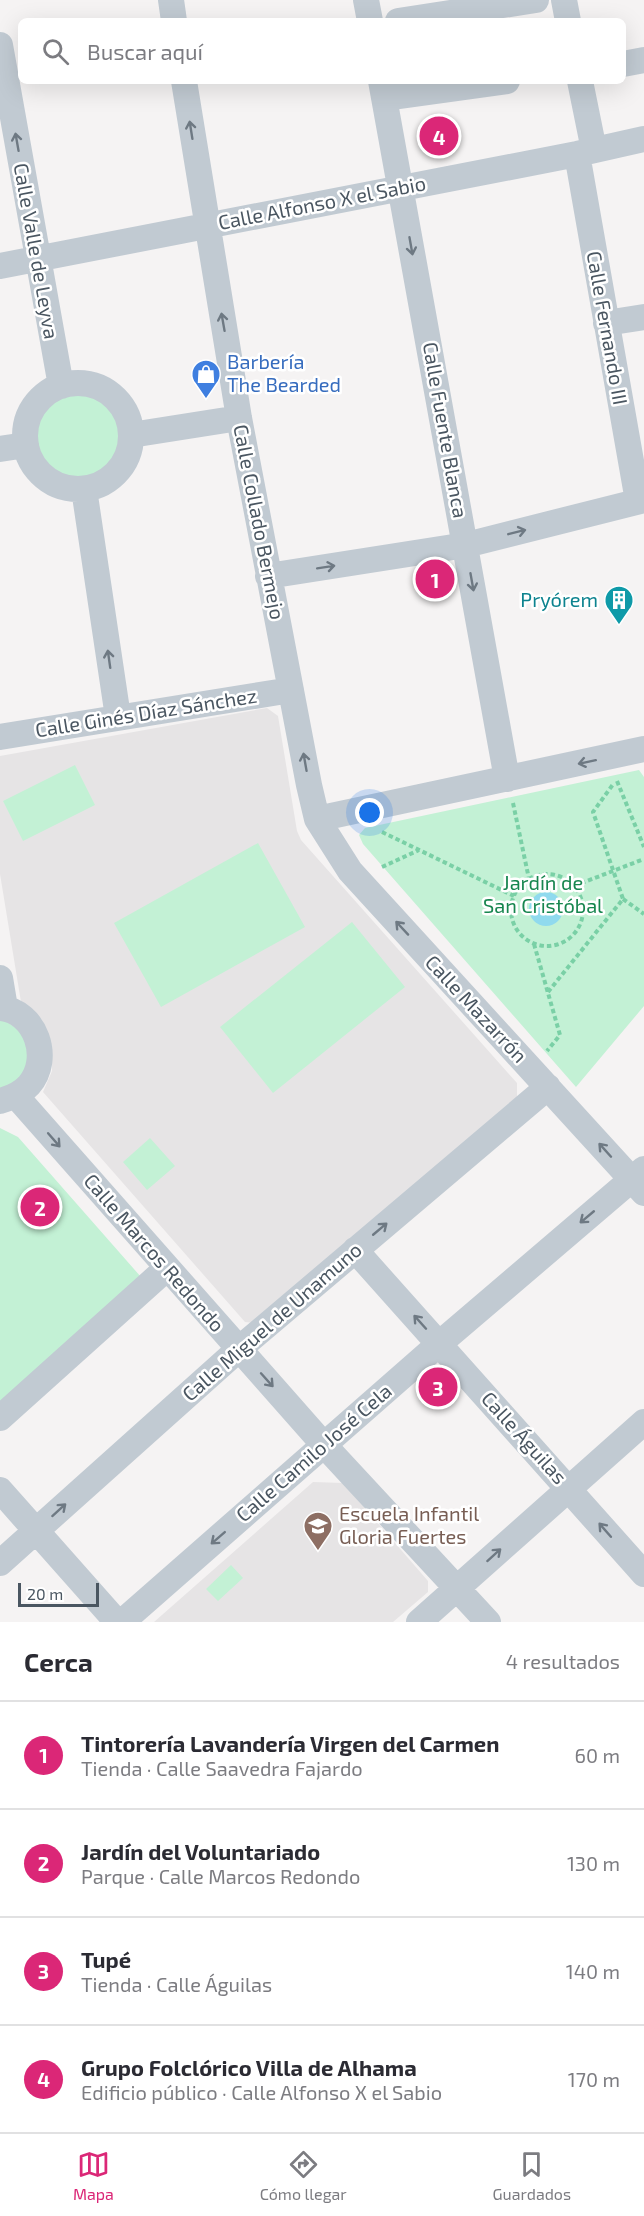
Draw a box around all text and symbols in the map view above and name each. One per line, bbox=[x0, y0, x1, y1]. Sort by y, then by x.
search box bbox=[18, 18, 626, 84]
icon: search bbox=[39, 35, 72, 68]
text: Buscar aquí bbox=[87, 38, 203, 64]
pin: 4 bbox=[420, 114, 458, 158]
one-way arrow bbox=[186, 120, 197, 140]
one-way arrow bbox=[11, 133, 22, 153]
street label: Calle Valle de Leyva bbox=[10, 161, 64, 341]
street label: Calle Alfonso X el Sabio bbox=[216, 170, 428, 234]
one-way arrow bbox=[406, 235, 417, 255]
street label: Calle Fernando III bbox=[583, 249, 633, 407]
one-way arrow bbox=[217, 313, 228, 333]
street label: Calle Fuente Blanca bbox=[419, 340, 473, 520]
place label: Barbería The Bearded bbox=[227, 349, 341, 396]
shop icon: Barbería The Bearded bbox=[190, 358, 222, 400]
street label: Calle Collado Bermejo bbox=[229, 422, 291, 621]
one-way arrow bbox=[507, 525, 526, 537]
pin: 1 bbox=[416, 556, 454, 602]
one-way arrow bbox=[315, 561, 335, 572]
one-way arrow bbox=[467, 572, 478, 591]
building icon: Pryórem bbox=[603, 584, 635, 626]
place label: Pryórem bbox=[520, 587, 598, 611]
one-way arrow bbox=[104, 650, 115, 670]
street label: Calle Ginés Díaz Sánchez bbox=[33, 683, 258, 741]
one-way arrow bbox=[299, 752, 310, 772]
one-way arrow bbox=[578, 757, 597, 768]
your location bbox=[355, 798, 384, 827]
park label: Jardín de San Cristóbal bbox=[483, 870, 603, 917]
one-way arrow bbox=[395, 921, 409, 936]
street label: Calle Mazarrón bbox=[421, 950, 533, 1067]
one-way arrow bbox=[48, 1132, 61, 1148]
one-way arrow bbox=[598, 1142, 612, 1157]
street label: Calle Marcos Redondo bbox=[80, 1168, 230, 1336]
pin: 2 bbox=[20, 1184, 60, 1230]
one-way arrow bbox=[580, 1210, 595, 1224]
one-way arrow bbox=[372, 1222, 387, 1236]
street label: Calle Miguel de Unamuno bbox=[177, 1237, 366, 1406]
one-way arrow bbox=[413, 1315, 427, 1330]
pin: 3 bbox=[418, 1364, 458, 1410]
one-way arrow bbox=[260, 1373, 274, 1388]
street label: Calle Camilo José Cela bbox=[231, 1378, 396, 1526]
street label: Calle Águilas bbox=[477, 1386, 572, 1488]
place label: Escuela Infantil Gloria Fuertes bbox=[339, 1501, 479, 1548]
one-way arrow bbox=[51, 1503, 66, 1517]
school or university icon: Escuela Infantil Gloria Fuertes bbox=[302, 1510, 334, 1552]
one-way arrow bbox=[598, 1523, 612, 1538]
one-way arrow bbox=[211, 1531, 226, 1545]
one-way arrow bbox=[486, 1548, 501, 1562]
scale bar bbox=[18, 1580, 99, 1608]
text: 20 m bbox=[27, 1584, 63, 1603]
text: Cerca bbox=[24, 1646, 93, 1677]
text: 4 resultados bbox=[506, 1649, 620, 1673]
text: Tintorería Lavandería Virgen del Carmen bbox=[81, 1730, 500, 1756]
text: 1 bbox=[39, 1743, 48, 1767]
text: 60 m bbox=[575, 1743, 620, 1767]
text: Tienda · Calle Saavedra Fajardo bbox=[81, 1756, 363, 1780]
text: Jardín del Voluntariado bbox=[81, 1838, 320, 1864]
text: 2 bbox=[38, 1851, 49, 1875]
text: 130 m bbox=[567, 1851, 620, 1875]
text: Parque · Calle Marcos Redondo bbox=[81, 1864, 360, 1888]
text: Tupé bbox=[81, 1946, 131, 1972]
text: 3 bbox=[38, 1959, 49, 1983]
text: 140 m bbox=[566, 1959, 620, 1983]
text: Tienda · Calle Águilas bbox=[81, 1972, 272, 1996]
text: Grupo Folclórico Villa de Alhama bbox=[81, 2054, 417, 2080]
text: 4 bbox=[37, 2067, 50, 2091]
text: 170 m bbox=[568, 2067, 620, 2091]
text: Edificio público · Calle Alfonso X el Sabio bbox=[81, 2080, 442, 2104]
tab: Mapa bbox=[73, 2148, 114, 2203]
tab: Cómo llegar bbox=[260, 2148, 347, 2203]
tab: Guardados bbox=[493, 2148, 571, 2203]

